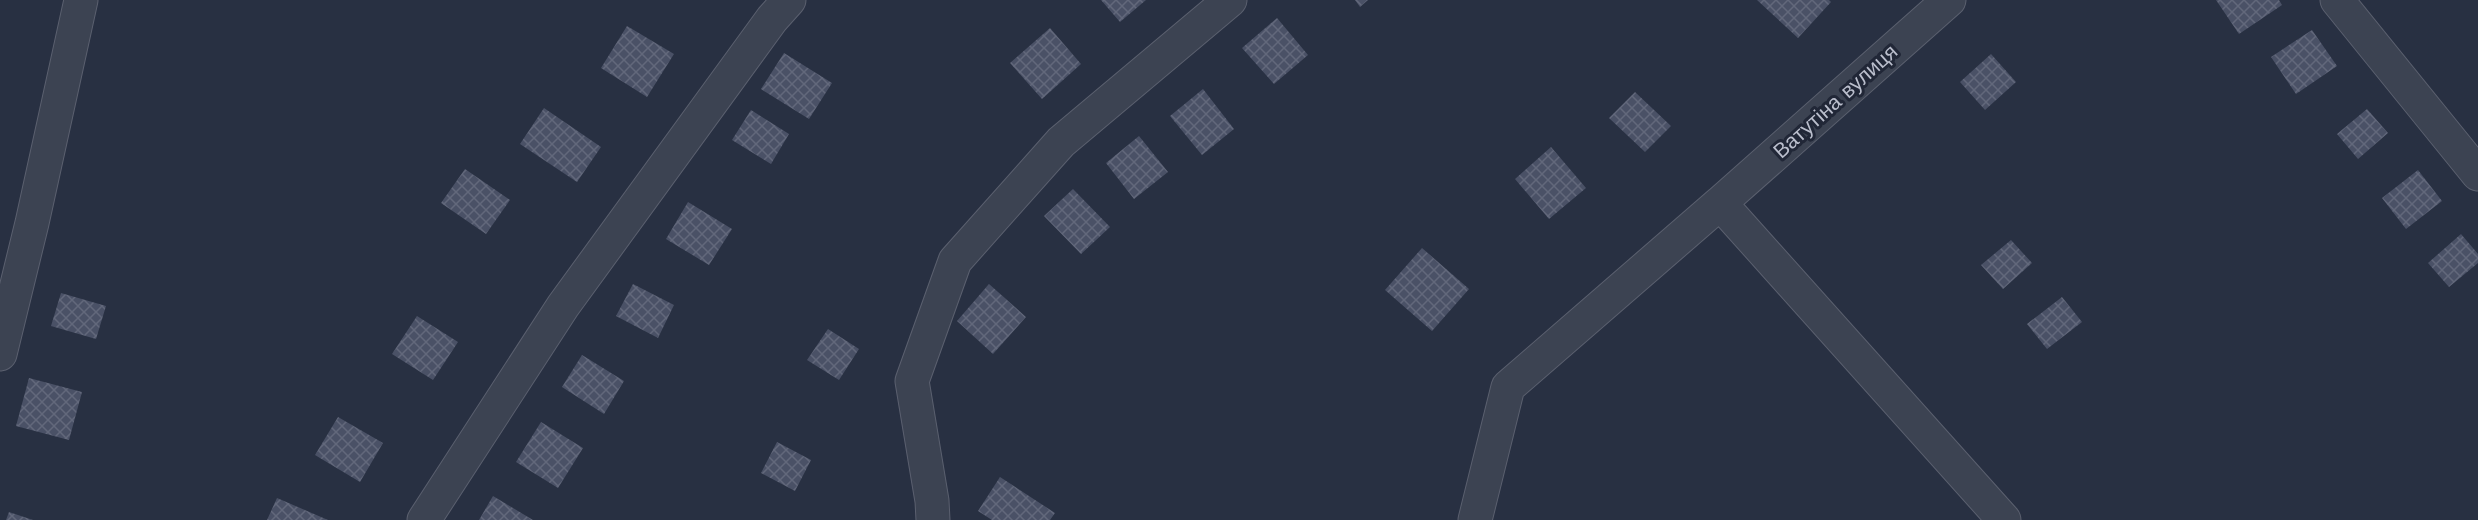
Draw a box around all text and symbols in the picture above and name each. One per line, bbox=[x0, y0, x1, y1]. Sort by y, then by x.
street label: Ватутіна вулиця bbox=[1768, 39, 1902, 163]

